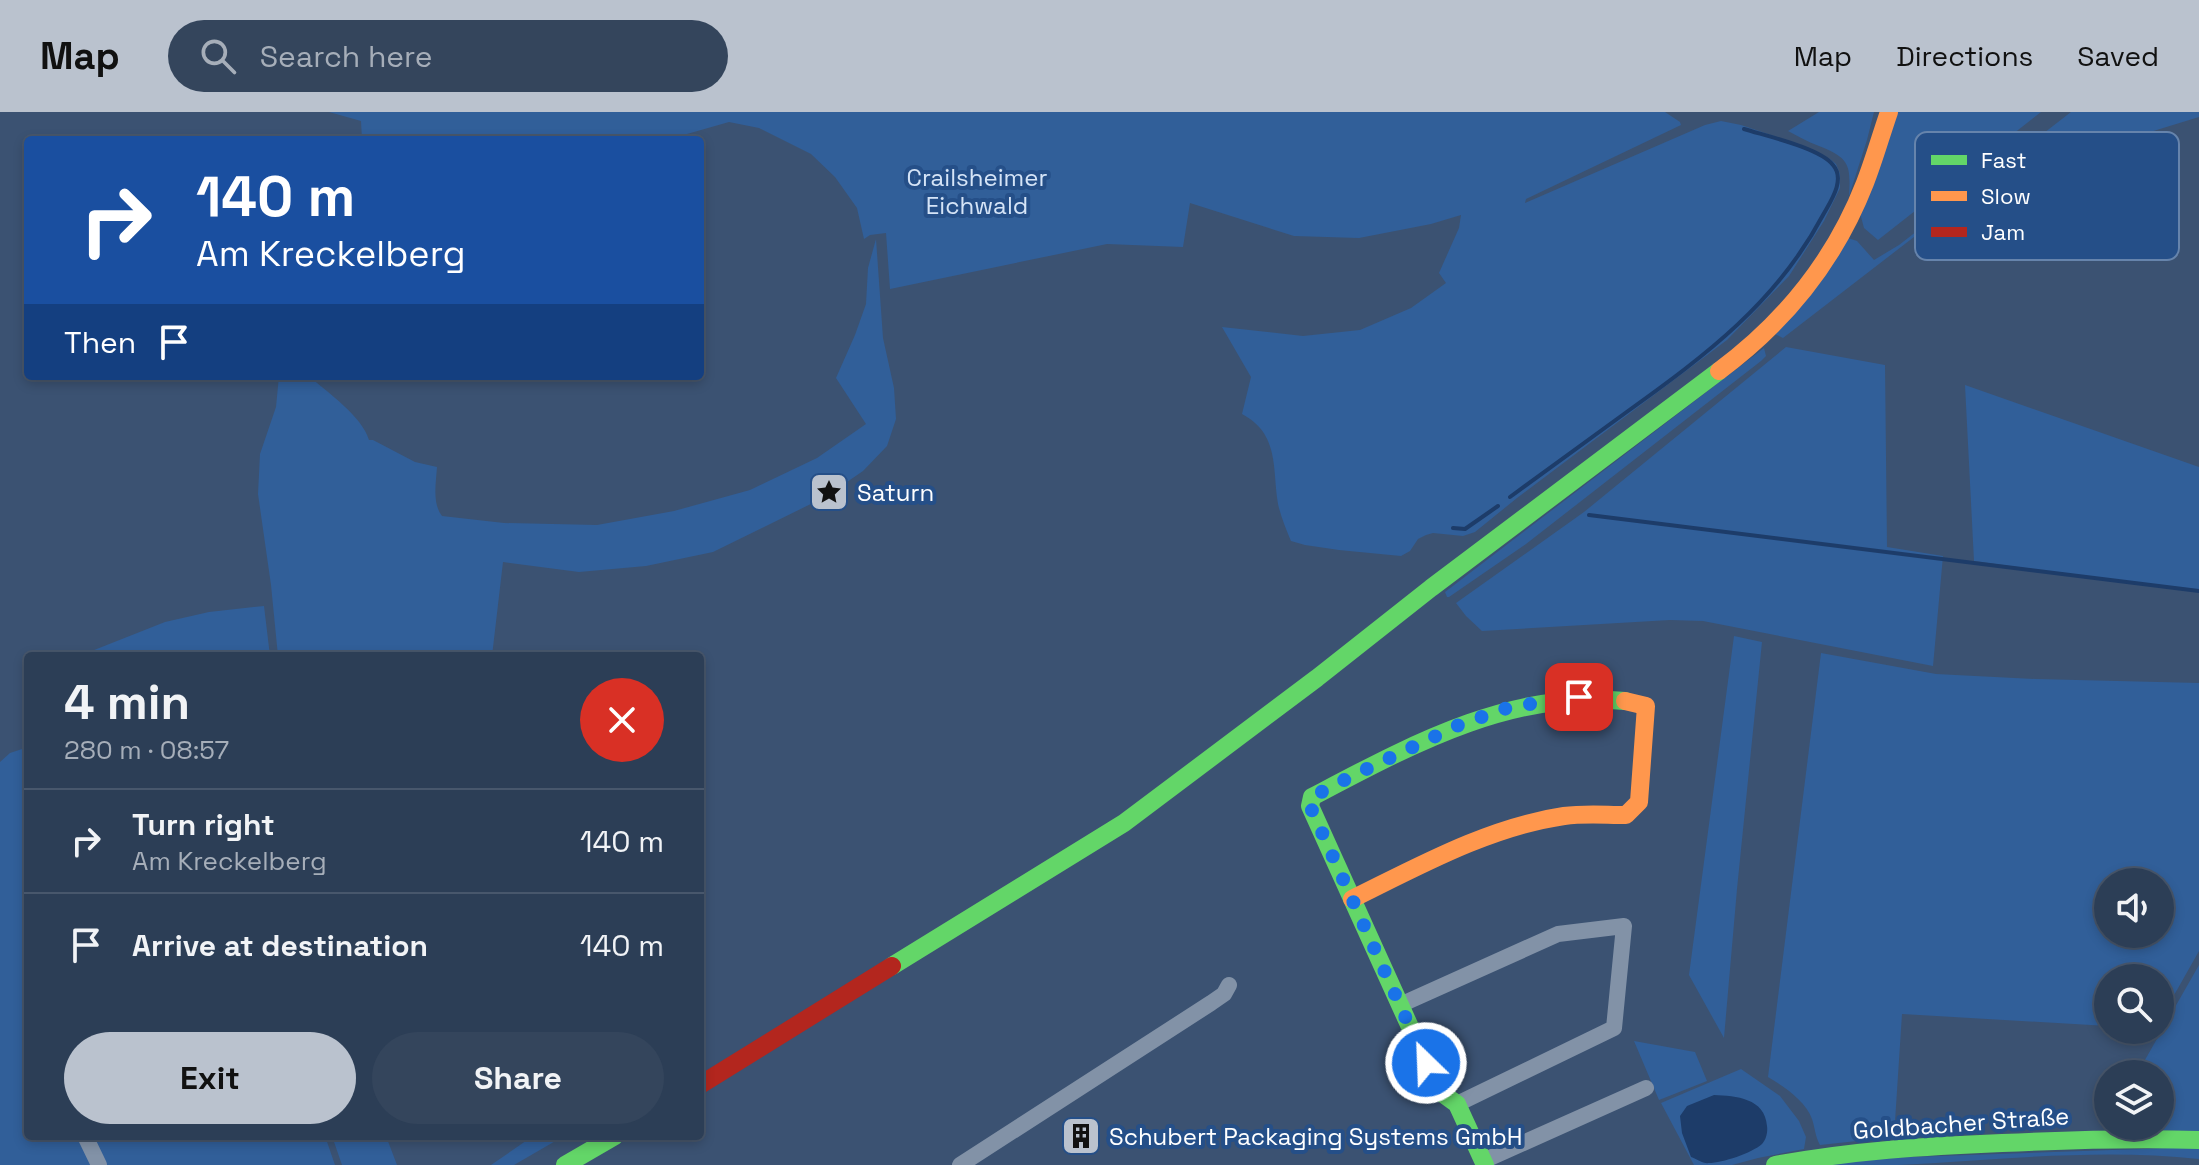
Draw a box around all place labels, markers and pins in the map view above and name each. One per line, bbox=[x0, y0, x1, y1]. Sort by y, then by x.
place icon: Saturn bbox=[808, 471, 850, 513]
place label: Saturn bbox=[857, 477, 934, 508]
pin bbox=[1545, 663, 1613, 731]
building icon: Schubert Packaging Systems GmbH bbox=[1060, 1115, 1102, 1157]
place label: Schubert Packaging Systems GmbH bbox=[1109, 1121, 1523, 1152]

